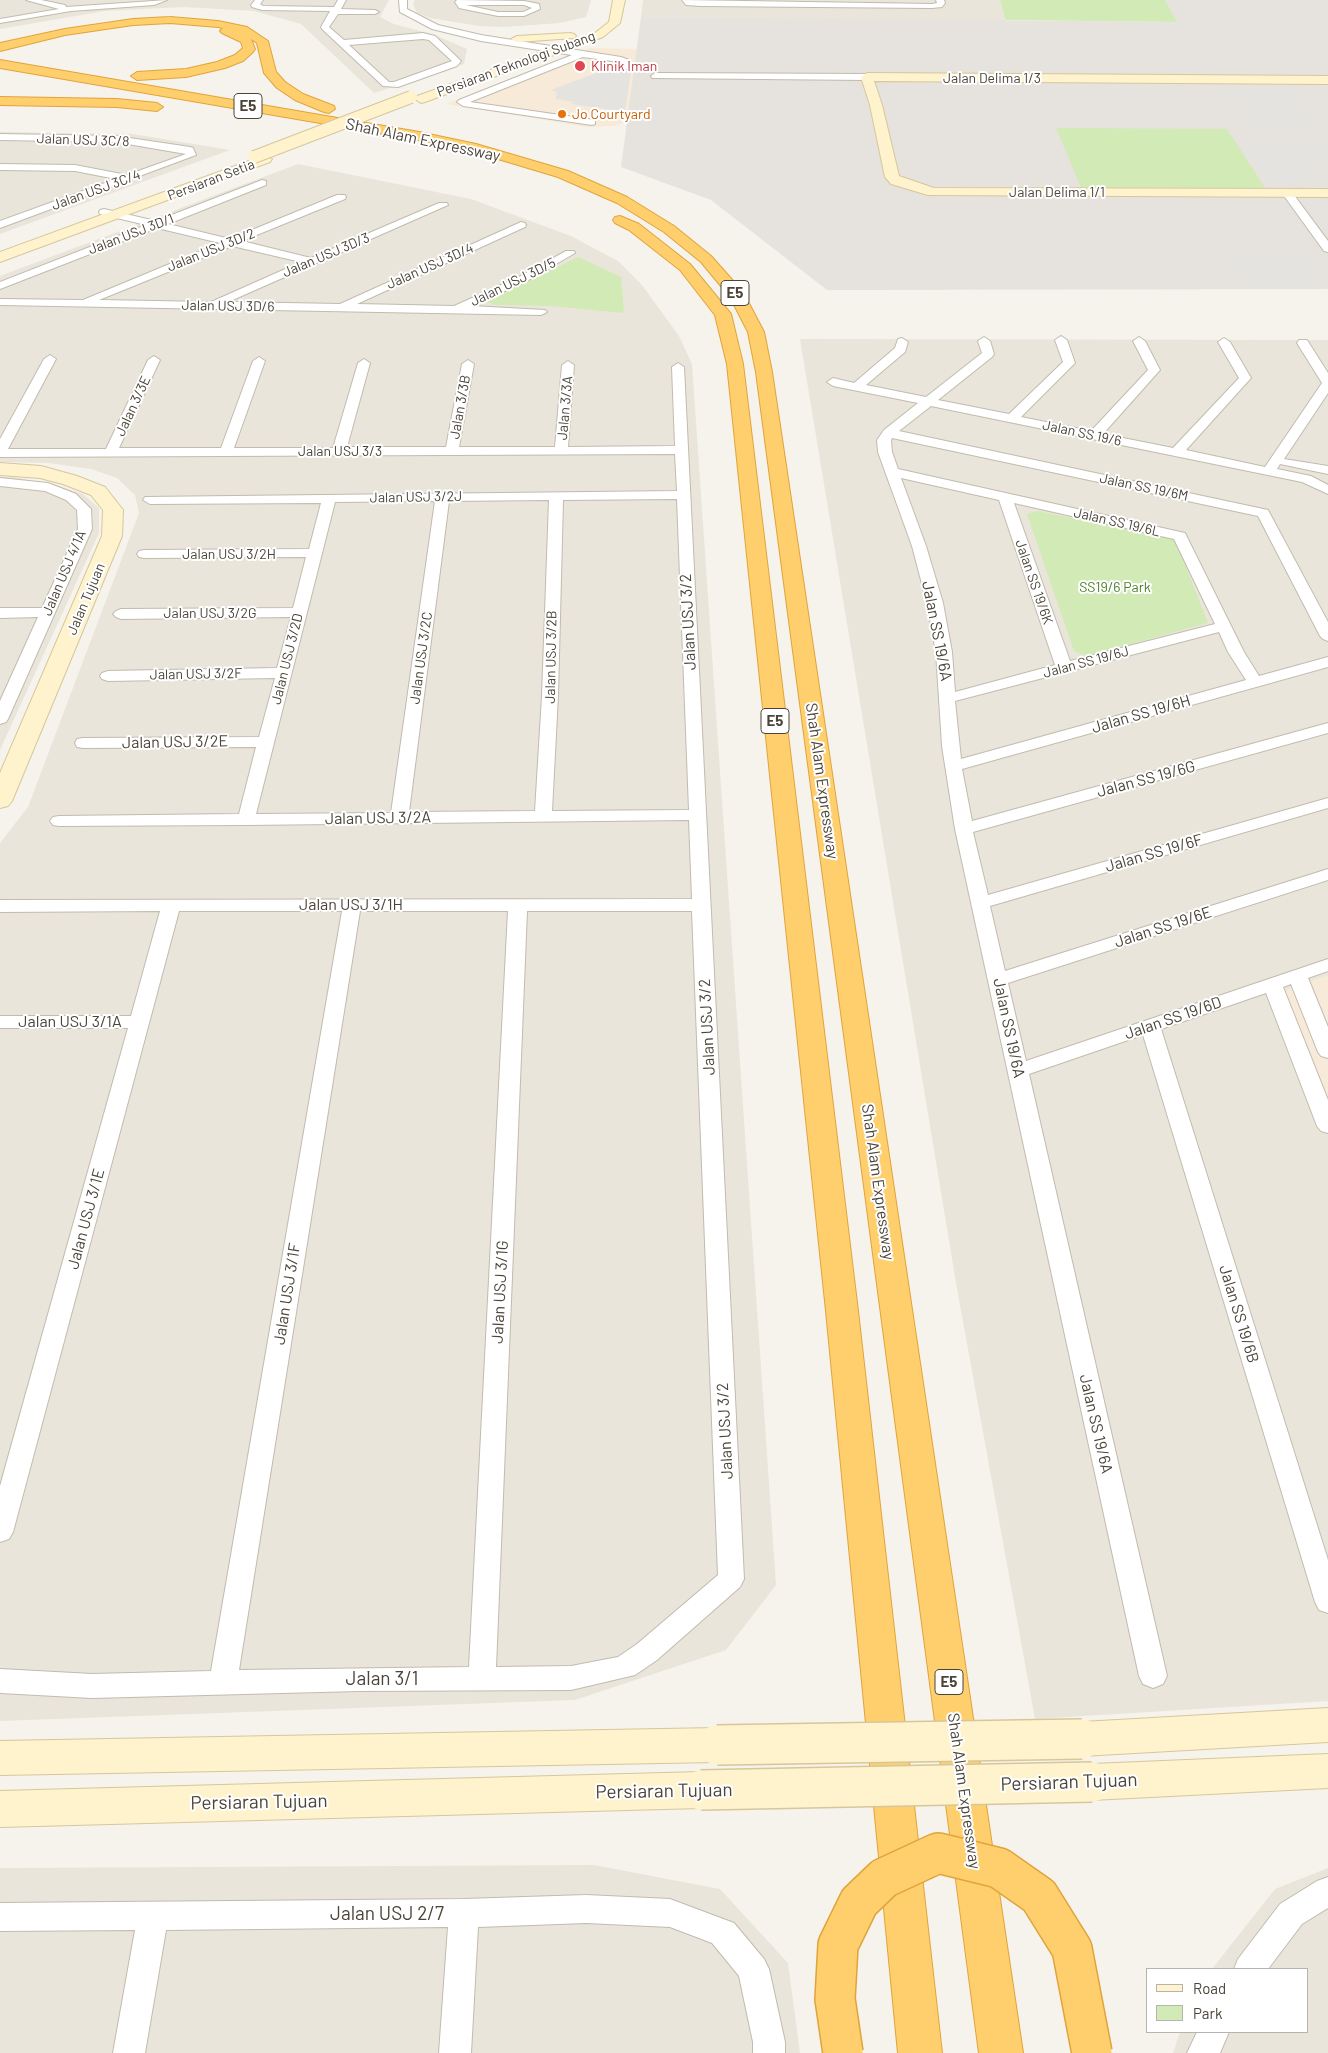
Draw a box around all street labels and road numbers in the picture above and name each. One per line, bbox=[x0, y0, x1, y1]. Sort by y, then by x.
street label: Persiaran Teknologi Subang bbox=[435, 27, 597, 101]
street label: Jalan Delima 1/3 bbox=[943, 70, 1041, 86]
road number: E5 bbox=[234, 94, 262, 118]
street label: Shah Alam Expressway bbox=[344, 114, 502, 166]
street label: Jalan USJ 3C/8 bbox=[36, 130, 130, 150]
street label: Persiaran Setia bbox=[165, 156, 257, 204]
street label: Jalan USJ 3C/4 bbox=[49, 166, 143, 214]
street label: Jalan Delima 1/1 bbox=[1009, 184, 1105, 200]
street label: Jalan USJ 3D/1 bbox=[86, 210, 176, 258]
street label: Jalan USJ 3D/2 bbox=[165, 225, 257, 275]
street label: Jalan USJ 3D/3 bbox=[280, 229, 372, 281]
street label: Jalan USJ 3D/4 bbox=[384, 239, 476, 293]
street label: Jalan USJ 3D/5 bbox=[468, 254, 558, 310]
road number: E5 bbox=[721, 280, 749, 306]
street label: Jalan USJ 3D/6 bbox=[181, 297, 275, 315]
street label: Jalan 3/3E bbox=[112, 373, 154, 439]
street label: Jalan 3/3B bbox=[446, 374, 474, 440]
street label: Jalan 3/3A bbox=[554, 375, 576, 441]
street label: Jalan SS 19/6 bbox=[1041, 416, 1123, 450]
street label: Jalan USJ 3/3 bbox=[298, 443, 382, 459]
street label: Jalan SS 19/6M bbox=[1098, 469, 1190, 505]
street label: Jalan USJ 3/2J bbox=[370, 488, 462, 506]
street label: Jalan SS 19/6L bbox=[1072, 504, 1162, 540]
street label: Jalan USJ 4/1A bbox=[39, 528, 89, 618]
street label: Jalan SS 19/6K bbox=[1012, 537, 1056, 627]
street label: Jalan USJ 3/2H bbox=[182, 546, 276, 562]
street label: Jalan Tujuan bbox=[63, 561, 109, 637]
street label: Jalan USJ 3/2 bbox=[676, 573, 700, 671]
street label: Jalan SS 19/6A bbox=[918, 579, 956, 683]
street label: Jalan USJ 3/2G bbox=[163, 605, 257, 621]
street label: Jalan USJ 3/2B bbox=[542, 610, 560, 704]
street label: Jalan USJ 3/2C bbox=[406, 611, 436, 705]
street label: Jalan USJ 3/2D bbox=[268, 612, 306, 706]
street label: Jalan SS 19/6J bbox=[1041, 642, 1131, 682]
street label: Jalan USJ 3/2F bbox=[150, 665, 242, 683]
street label: Jalan SS 19/6H bbox=[1089, 691, 1193, 737]
street label: Shah Alam Expressway bbox=[802, 702, 842, 860]
road number: E5 bbox=[761, 708, 789, 734]
street label: Jalan USJ 3/2E bbox=[122, 731, 228, 753]
street label: Jalan SS 19/6G bbox=[1095, 757, 1197, 801]
street label: Jalan USJ 3/2A bbox=[325, 807, 431, 829]
street label: Jalan SS 19/6F bbox=[1103, 830, 1205, 876]
street label: Jalan USJ 3/1H bbox=[299, 895, 403, 915]
street label: Jalan SS 19/6E bbox=[1112, 902, 1214, 952]
street label: Jalan SS 19/6A bbox=[989, 976, 1029, 1080]
street label: Jalan USJ 3/2 bbox=[695, 978, 719, 1076]
street label: Jalan SS 19/6D bbox=[1122, 992, 1224, 1044]
street label: Jalan USJ 3/1A bbox=[18, 1012, 122, 1032]
street label: Shah Alam Expressway bbox=[858, 1103, 898, 1261]
street label: Jalan USJ 3/1E bbox=[63, 1167, 109, 1271]
street label: Jalan USJ 3/1G bbox=[488, 1240, 512, 1344]
street label: Jalan USJ 3/1F bbox=[269, 1242, 305, 1346]
street label: Jalan SS 19/6B bbox=[1215, 1263, 1263, 1365]
street label: Jalan SS 19/6A bbox=[1075, 1373, 1117, 1475]
street label: Jalan USJ 3/2 bbox=[713, 1382, 737, 1480]
street label: Jalan 3/1 bbox=[346, 1668, 418, 1690]
road number: E5 bbox=[935, 1670, 963, 1694]
street label: Shah Alam Expressway bbox=[944, 1712, 984, 1870]
street label: Persiaran Tujuan bbox=[1000, 1768, 1138, 1796]
street label: Persiaran Tujuan bbox=[595, 1778, 733, 1804]
street label: Persiaran Tujuan bbox=[190, 1789, 328, 1815]
street label: Jalan USJ 2/7 bbox=[330, 1903, 444, 1925]

